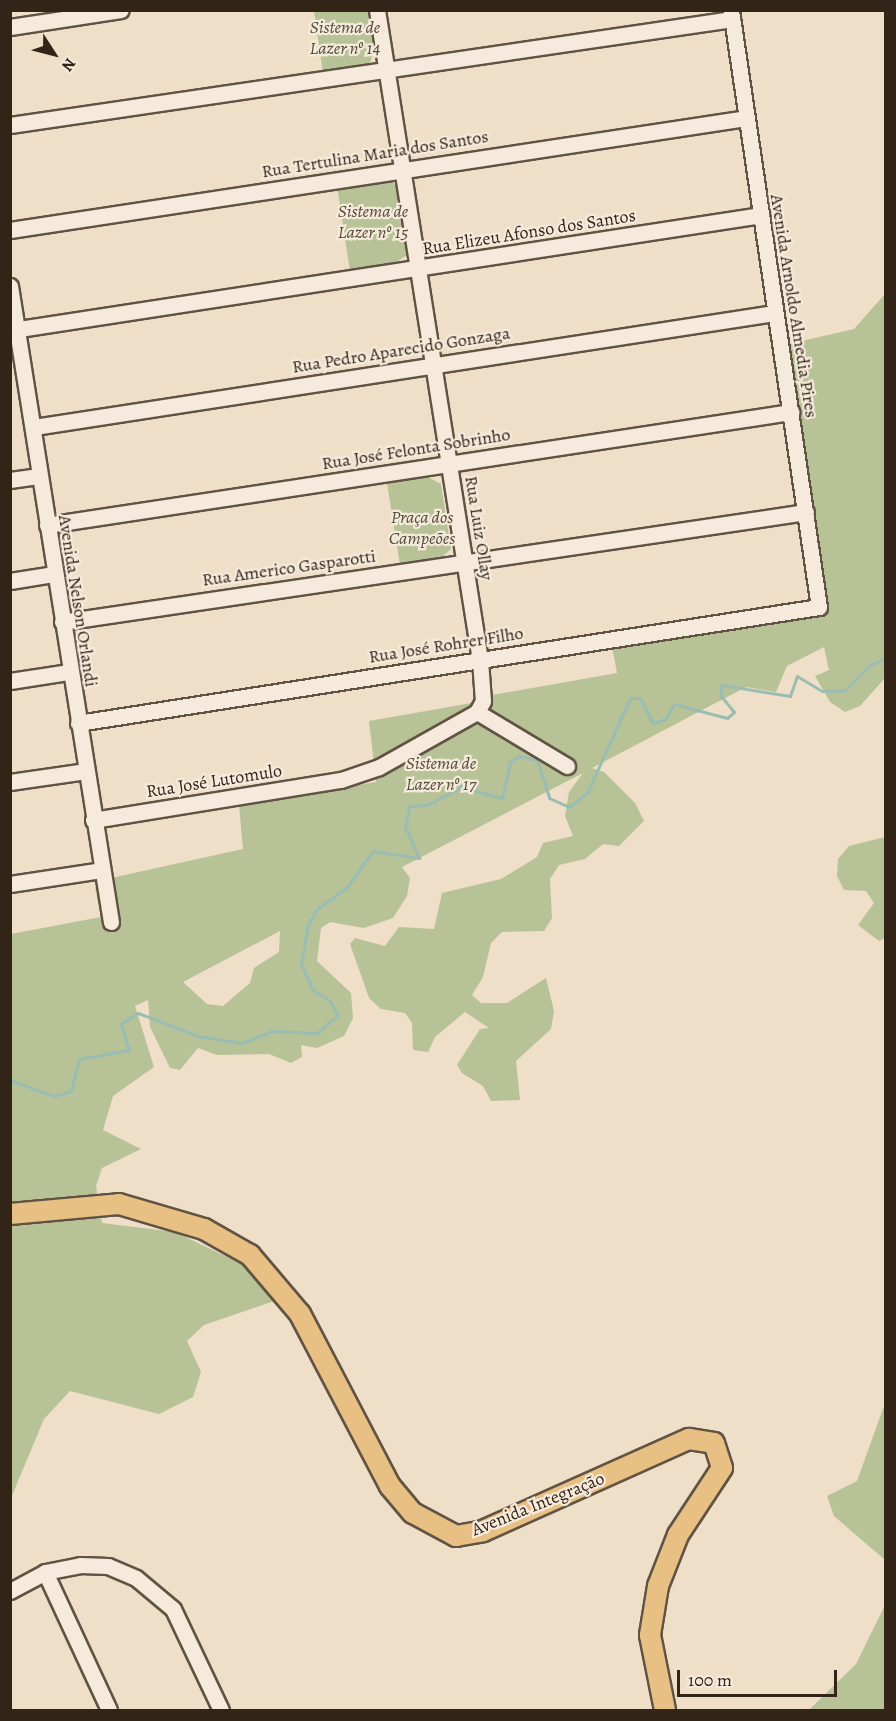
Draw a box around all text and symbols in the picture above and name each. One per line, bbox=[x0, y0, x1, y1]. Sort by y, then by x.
park label: Sistema de Lazer nº 14 bbox=[309, 17, 381, 60]
north arrow bbox=[24, 24, 84, 84]
text: N bbox=[56, 53, 81, 76]
street label: Rua Tertulina Maria dos Santos bbox=[260, 125, 490, 183]
street label: Avenida Arnoldo Almedia Pires bbox=[766, 193, 822, 419]
park label: Sistema de Lazer nº 15 bbox=[338, 201, 408, 244]
street label: Rua Elizeu Afonso dos Santos bbox=[421, 204, 637, 260]
street label: Rua Pedro Aparecido Gonzaga bbox=[291, 322, 511, 378]
street label: Rua José Felonta Sobrinho bbox=[320, 423, 512, 475]
street label: Rua Luiz Ollay bbox=[460, 474, 498, 582]
park label: Praça dos Campeões bbox=[389, 507, 455, 550]
street label: Avenida Nelson Orlandi bbox=[54, 513, 102, 689]
street label: Rua Americo Gasparotti bbox=[201, 545, 377, 591]
street label: Rua José Rohrer Filho bbox=[367, 622, 525, 668]
park label: Sistema de Lazer nº 17 bbox=[406, 753, 476, 795]
street label: Rua José Lutomulo bbox=[145, 760, 283, 802]
street label: Avenida Integração bbox=[468, 1467, 608, 1541]
scale bar bbox=[680, 1658, 840, 1696]
text: 100 m bbox=[688, 1668, 732, 1692]

